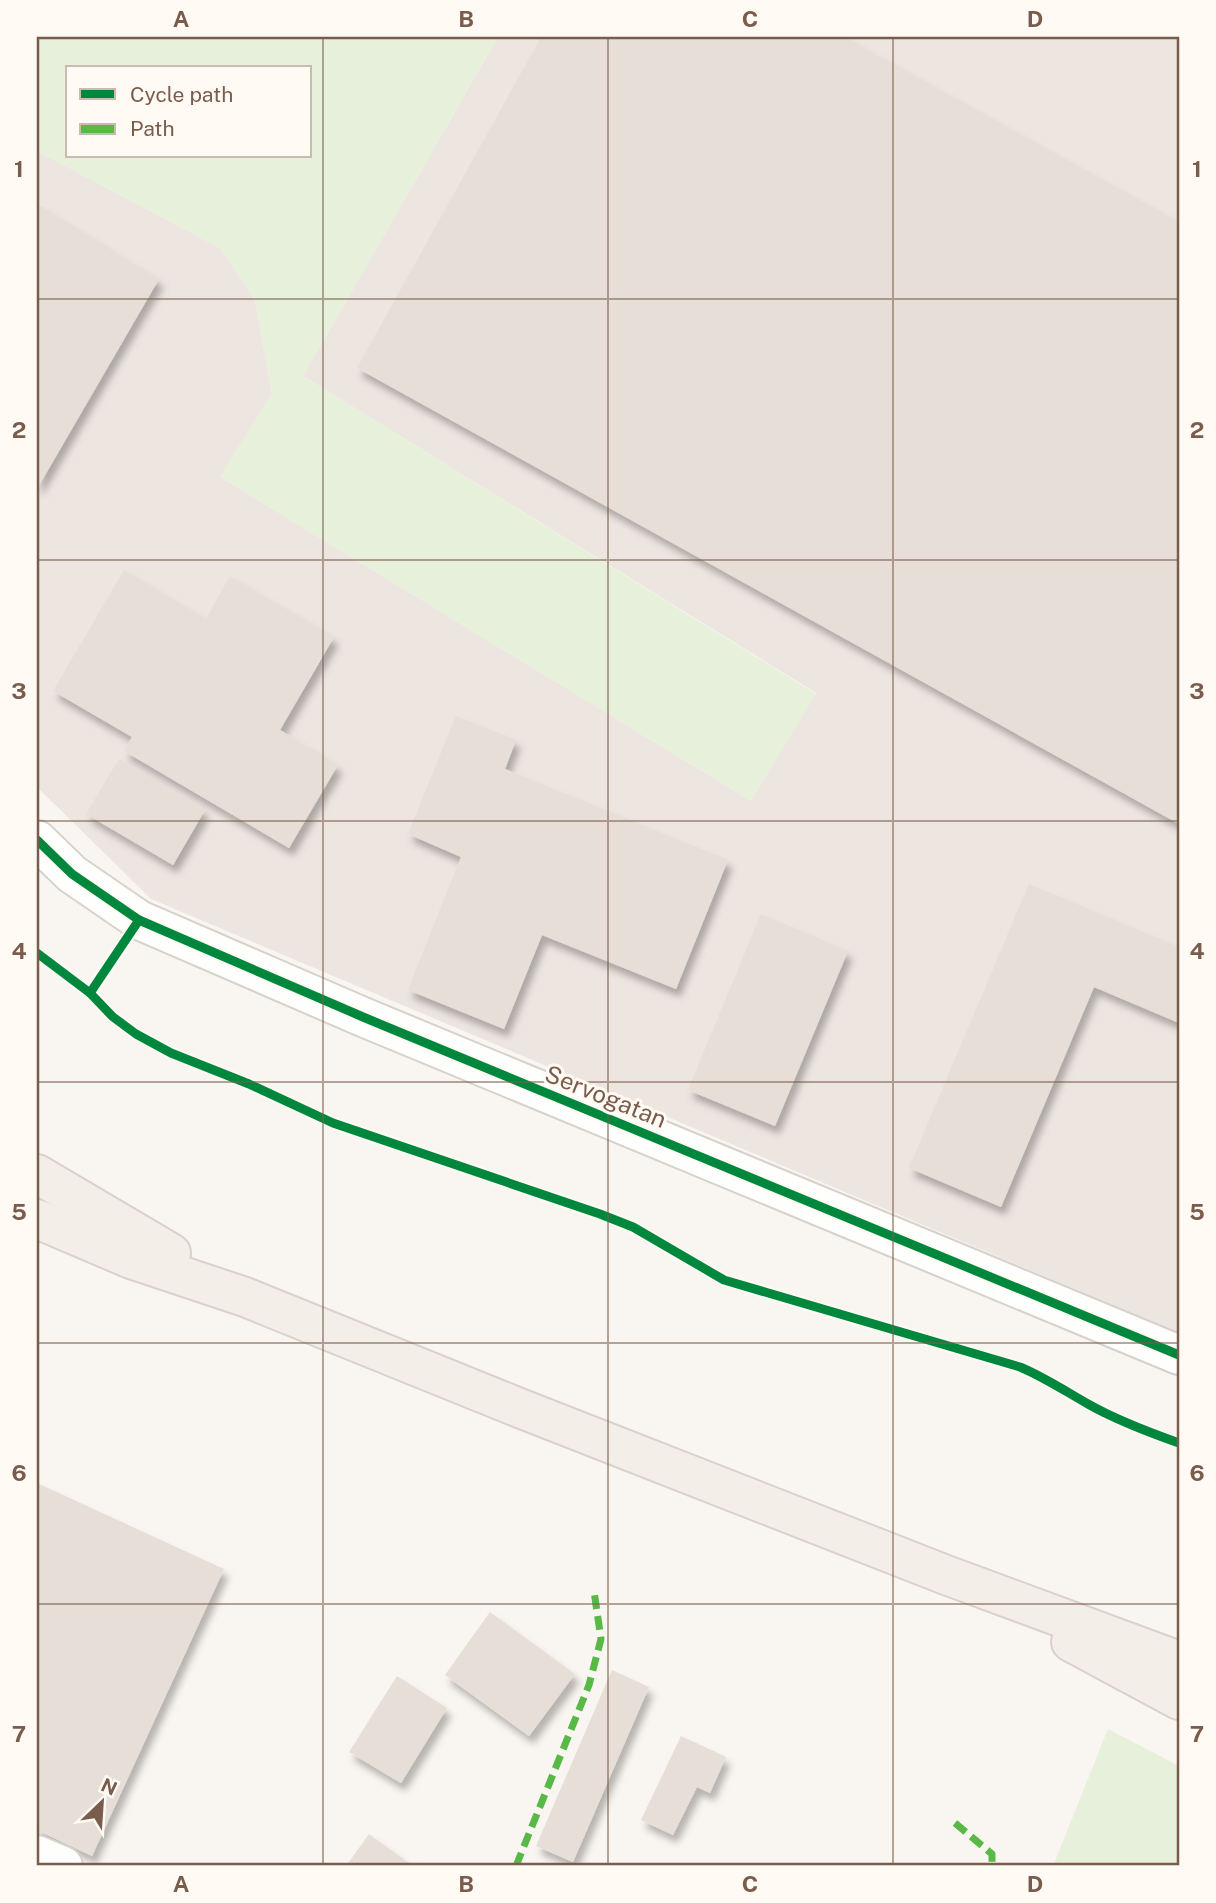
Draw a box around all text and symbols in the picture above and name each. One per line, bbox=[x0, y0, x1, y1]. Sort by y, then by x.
text: A bbox=[173, 5, 190, 32]
text: B bbox=[458, 5, 474, 32]
text: C bbox=[742, 5, 758, 32]
text: D bbox=[1027, 5, 1043, 32]
legend bbox=[66, 66, 312, 158]
text: Cycle path bbox=[130, 82, 233, 107]
text: Path bbox=[130, 116, 175, 141]
text: 1 bbox=[14, 155, 24, 182]
text: 1 bbox=[1192, 155, 1202, 182]
text: 2 bbox=[12, 416, 26, 443]
text: 2 bbox=[1190, 416, 1204, 443]
text: 3 bbox=[11, 677, 27, 704]
text: 3 bbox=[1189, 677, 1205, 704]
text: 4 bbox=[11, 937, 27, 964]
text: 4 bbox=[1189, 937, 1205, 964]
street label: Servogatan bbox=[541, 1059, 671, 1133]
text: 5 bbox=[11, 1198, 27, 1225]
text: 5 bbox=[1189, 1198, 1205, 1225]
text: 6 bbox=[11, 1459, 27, 1486]
text: 6 bbox=[1189, 1459, 1205, 1486]
text: 7 bbox=[12, 1720, 26, 1747]
text: 7 bbox=[1190, 1720, 1204, 1747]
north arrow bbox=[66, 1766, 136, 1836]
text: N bbox=[98, 1773, 121, 1800]
text: A bbox=[173, 1870, 190, 1897]
text: B bbox=[458, 1870, 474, 1897]
text: C bbox=[742, 1870, 758, 1897]
text: D bbox=[1027, 1870, 1043, 1897]

